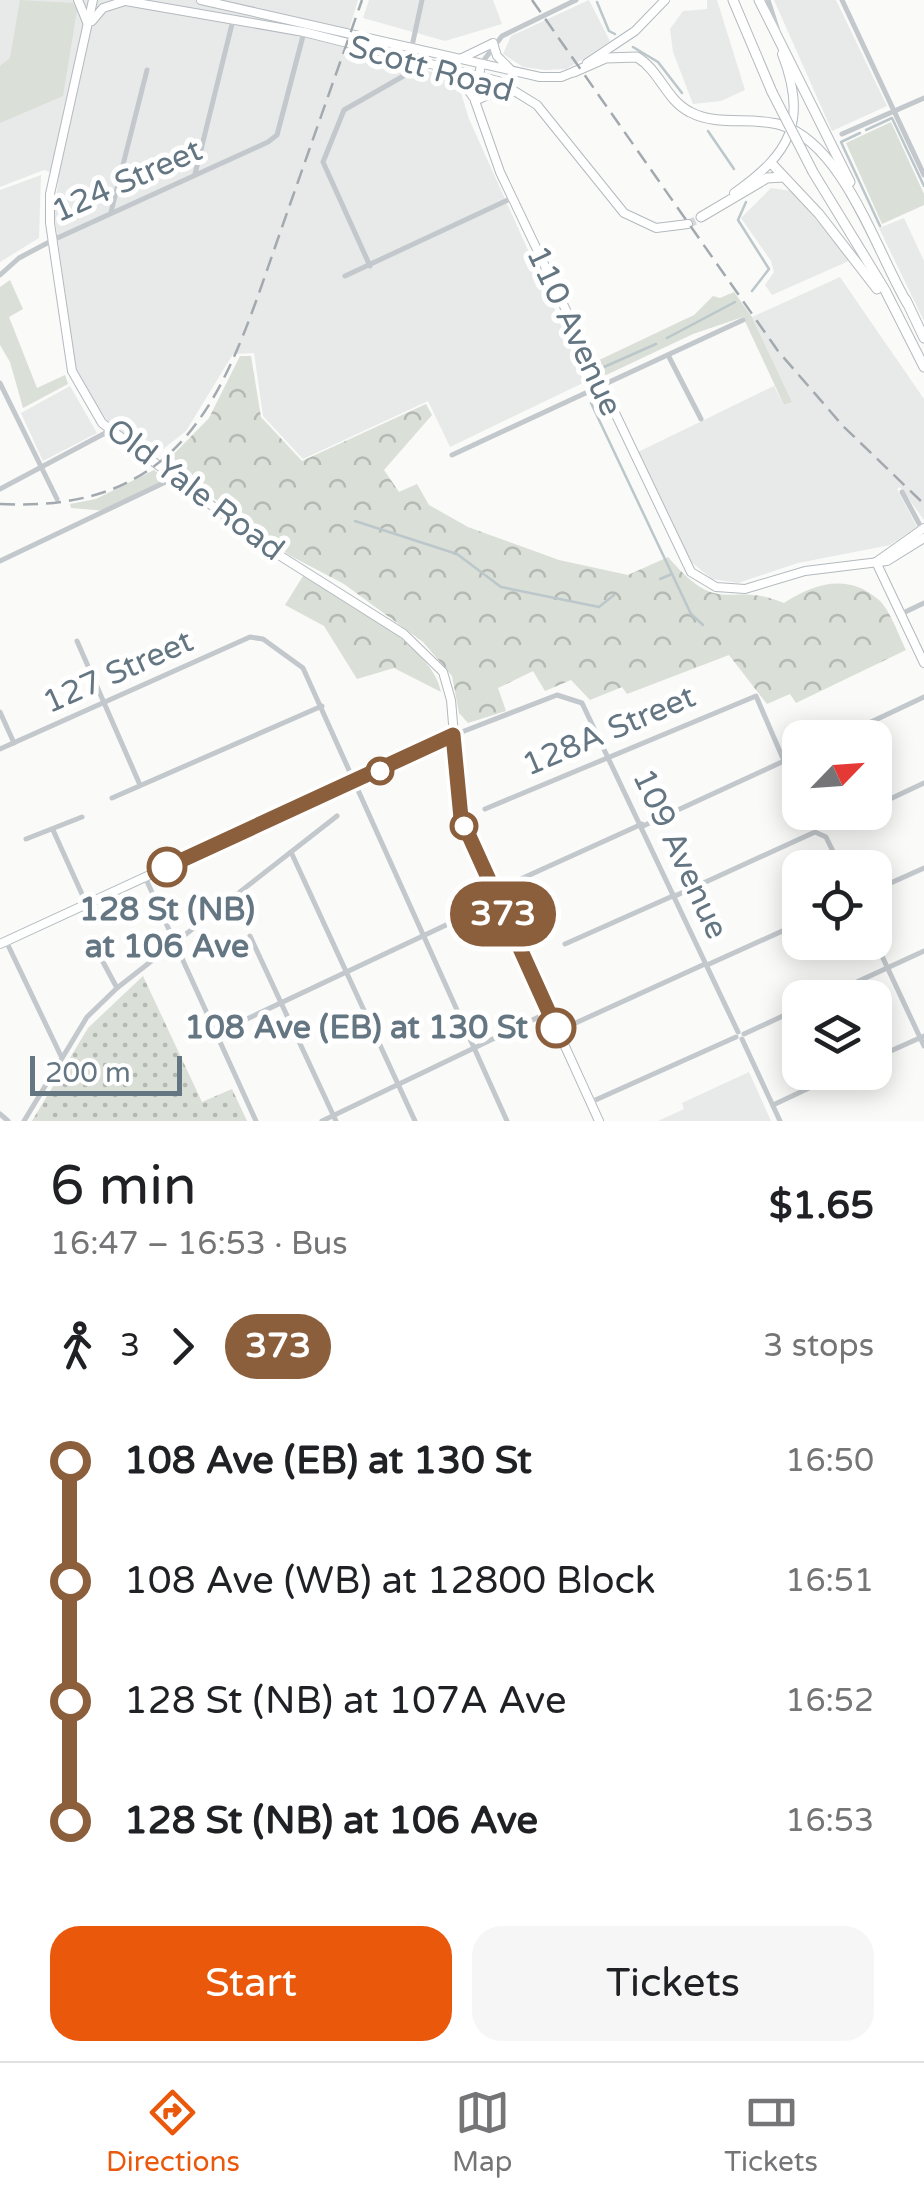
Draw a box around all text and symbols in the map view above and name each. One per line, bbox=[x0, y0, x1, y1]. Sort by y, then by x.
street label: Scott Road bbox=[344, 27, 518, 111]
street label: 124 Street bbox=[46, 131, 208, 231]
street label: 110 Avenue bbox=[518, 240, 630, 422]
street label: Old Yale Road bbox=[99, 411, 291, 569]
street label: 127 Street bbox=[37, 622, 199, 722]
street label: 128A Street bbox=[517, 678, 701, 784]
north arrow bbox=[782, 720, 892, 830]
map controls bbox=[782, 720, 892, 1090]
unlabelled marker bbox=[367, 758, 393, 784]
street label: 109 Avenue bbox=[624, 763, 736, 945]
unlabelled marker bbox=[451, 813, 477, 839]
marker: 128 St (NB) at 106 Ave bbox=[148, 848, 186, 886]
button: locate bbox=[782, 850, 892, 960]
line badge: 373 bbox=[446, 882, 560, 946]
place label: 128 St (NB) at 106 Ave bbox=[79, 891, 255, 966]
text: 373 bbox=[470, 893, 536, 935]
button: layers bbox=[782, 980, 892, 1090]
place label: 108 Ave (EB) at 130 St bbox=[185, 1009, 529, 1047]
marker: 108 Ave (EB) at 130 St bbox=[537, 1009, 575, 1047]
scale bar bbox=[30, 1051, 182, 1096]
text: 200 m bbox=[45, 1056, 131, 1090]
text: 6 min bbox=[50, 1154, 197, 1220]
text: $1.65 bbox=[769, 1183, 874, 1229]
text: 16:47 – 16:53 · Bus bbox=[50, 1225, 348, 1263]
icon: walk bbox=[50, 1319, 105, 1374]
icon: forward bbox=[155, 1319, 210, 1374]
text: 373 bbox=[245, 1325, 311, 1367]
text: 3 bbox=[120, 1327, 140, 1365]
text: 3 stops bbox=[763, 1327, 874, 1365]
text: 108 Ave (EB) at 130 St bbox=[124, 1438, 532, 1484]
text: 16:50 bbox=[785, 1442, 874, 1480]
text: 108 Ave (WB) at 12800 Block bbox=[124, 1558, 656, 1604]
text: 16:51 bbox=[785, 1562, 874, 1600]
text: 128 St (NB) at 107A Ave bbox=[124, 1678, 566, 1724]
text: 16:52 bbox=[785, 1682, 874, 1720]
text: 128 St (NB) at 106 Ave bbox=[124, 1798, 538, 1844]
text: 16:53 bbox=[785, 1802, 874, 1840]
button: Start bbox=[50, 1926, 452, 2041]
button: Tickets bbox=[472, 1926, 874, 2041]
tab: Directions bbox=[106, 2085, 240, 2179]
tab: Map bbox=[452, 2085, 512, 2179]
tab: Tickets bbox=[724, 2085, 818, 2179]

